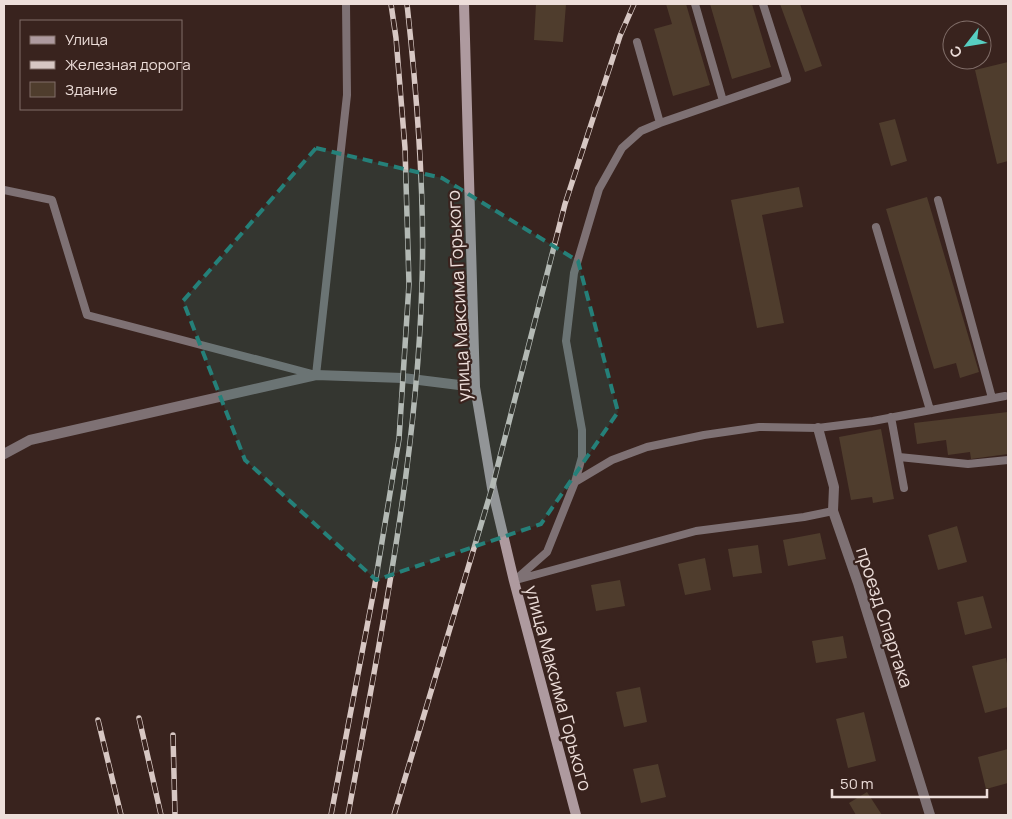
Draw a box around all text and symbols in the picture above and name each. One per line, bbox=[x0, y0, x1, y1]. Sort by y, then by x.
legend bbox=[20, 20, 182, 110]
north arrow bbox=[942, 20, 992, 70]
text: Улица bbox=[65, 29, 108, 50]
text: С bbox=[945, 43, 966, 61]
text: Железная дорога bbox=[65, 54, 190, 75]
text: Здание bbox=[65, 79, 118, 100]
street label: улица Максима Горького bbox=[440, 190, 476, 402]
street label: проезд Спартака bbox=[851, 544, 919, 690]
street label: улица Максима Горького bbox=[520, 583, 598, 793]
scale bar bbox=[832, 766, 987, 798]
text: 50 m bbox=[840, 773, 874, 794]

